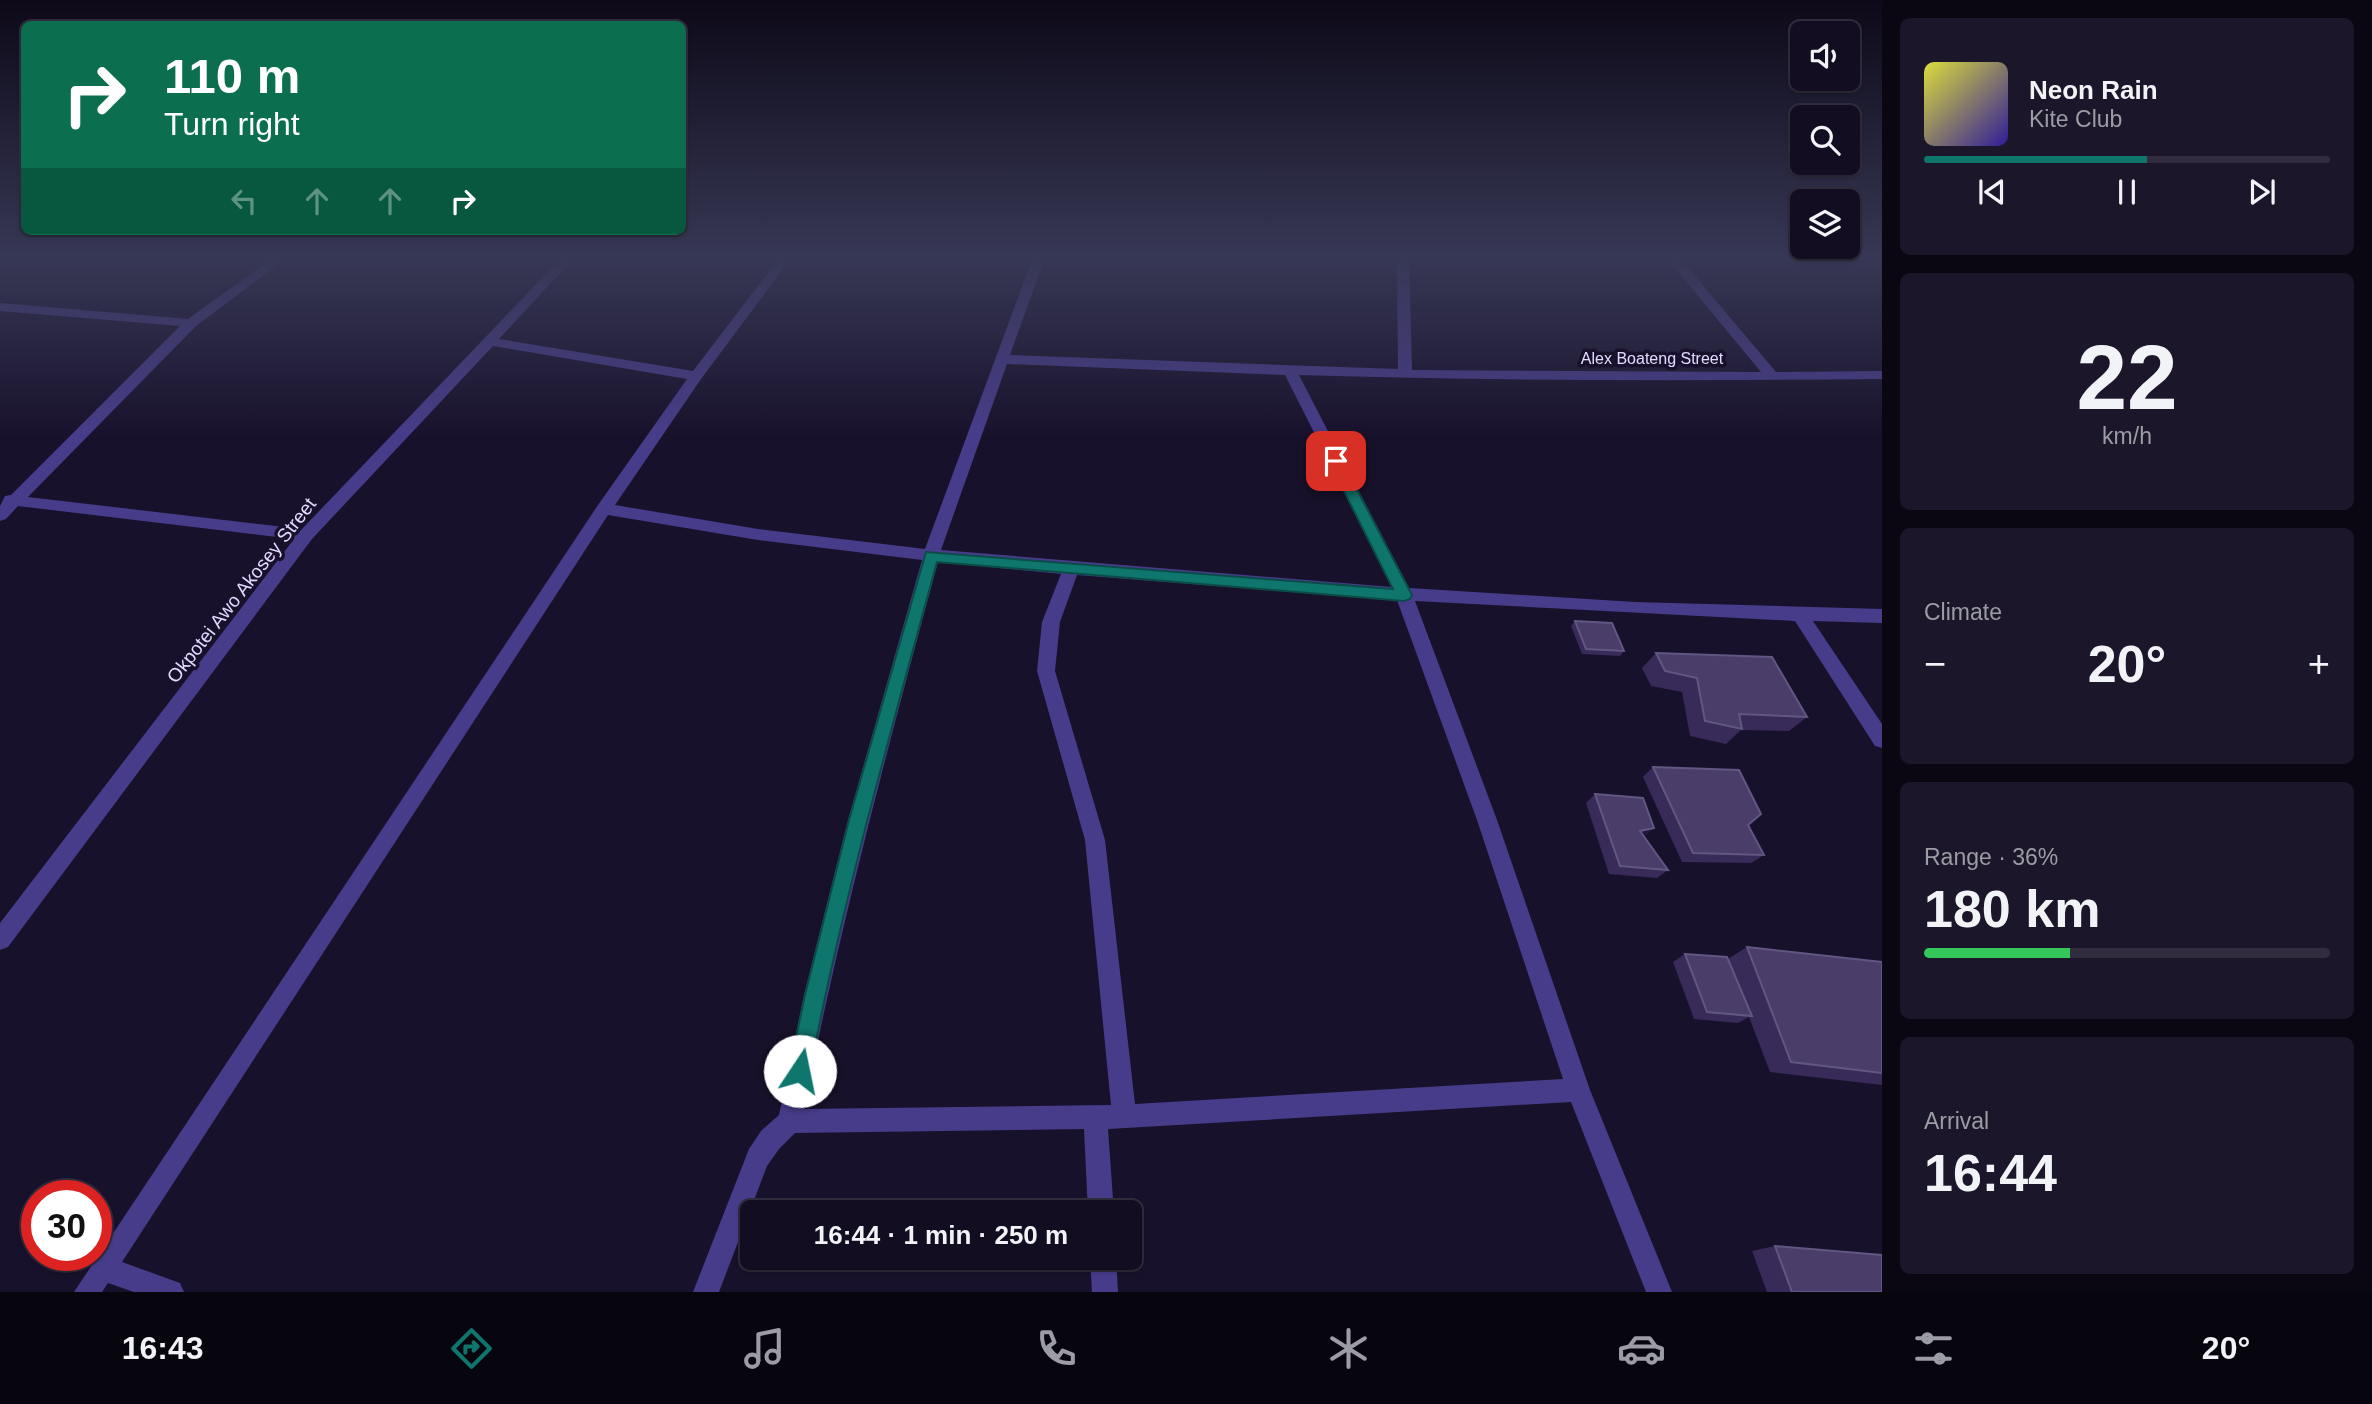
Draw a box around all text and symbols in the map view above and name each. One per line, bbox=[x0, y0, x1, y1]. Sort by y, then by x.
map controls bbox=[1790, 21, 1860, 259]
button: sound bbox=[1790, 21, 1860, 91]
icon: right bbox=[49, 49, 140, 140]
text: 110 m bbox=[164, 49, 300, 103]
text: Neon Rain bbox=[2029, 75, 2158, 105]
button: search bbox=[1790, 105, 1860, 175]
text: Turn right bbox=[164, 106, 300, 142]
text: Kite Club bbox=[2029, 106, 2122, 132]
icon: previous bbox=[1973, 173, 2011, 211]
icon: pause bbox=[2108, 173, 2146, 211]
icon: next bbox=[2243, 173, 2281, 211]
icon: left bbox=[225, 182, 263, 220]
icon: ahead bbox=[298, 182, 336, 220]
icon: ahead bbox=[371, 182, 409, 220]
icon: right bbox=[444, 182, 482, 220]
button: layers bbox=[1790, 189, 1860, 259]
text: 22 bbox=[2076, 327, 2178, 428]
street label: Alex Boateng Street bbox=[1581, 350, 1724, 367]
text: km/h bbox=[2102, 423, 2152, 449]
pin bbox=[1306, 431, 1366, 491]
icon: arrive bbox=[1317, 442, 1355, 480]
street label: Okpotei Awo Akosey Street bbox=[163, 493, 321, 687]
text: Climate bbox=[1924, 599, 2002, 625]
text: 20° bbox=[2088, 635, 2166, 693]
text: − bbox=[1924, 643, 1946, 685]
text: + bbox=[2308, 643, 2330, 685]
text: Range · 36% bbox=[1924, 844, 2058, 870]
text: 180 km bbox=[1924, 880, 2100, 938]
position arrow bbox=[763, 1034, 837, 1108]
text: Arrival bbox=[1924, 1108, 1989, 1134]
text: 16:44 bbox=[1924, 1144, 2057, 1202]
speed limit sign: 30 bbox=[21, 1180, 112, 1271]
text: 16:44 · 1 min · 250 m bbox=[814, 1220, 1068, 1250]
icon: directions bbox=[447, 1324, 496, 1373]
icon: music bbox=[740, 1324, 789, 1373]
icon: phone bbox=[1032, 1324, 1081, 1373]
icon: climate bbox=[1324, 1324, 1373, 1373]
icon: car bbox=[1617, 1324, 1666, 1373]
icon: filters bbox=[1909, 1324, 1958, 1373]
text: 16:43 bbox=[122, 1330, 204, 1366]
text: 20° bbox=[2202, 1330, 2250, 1366]

